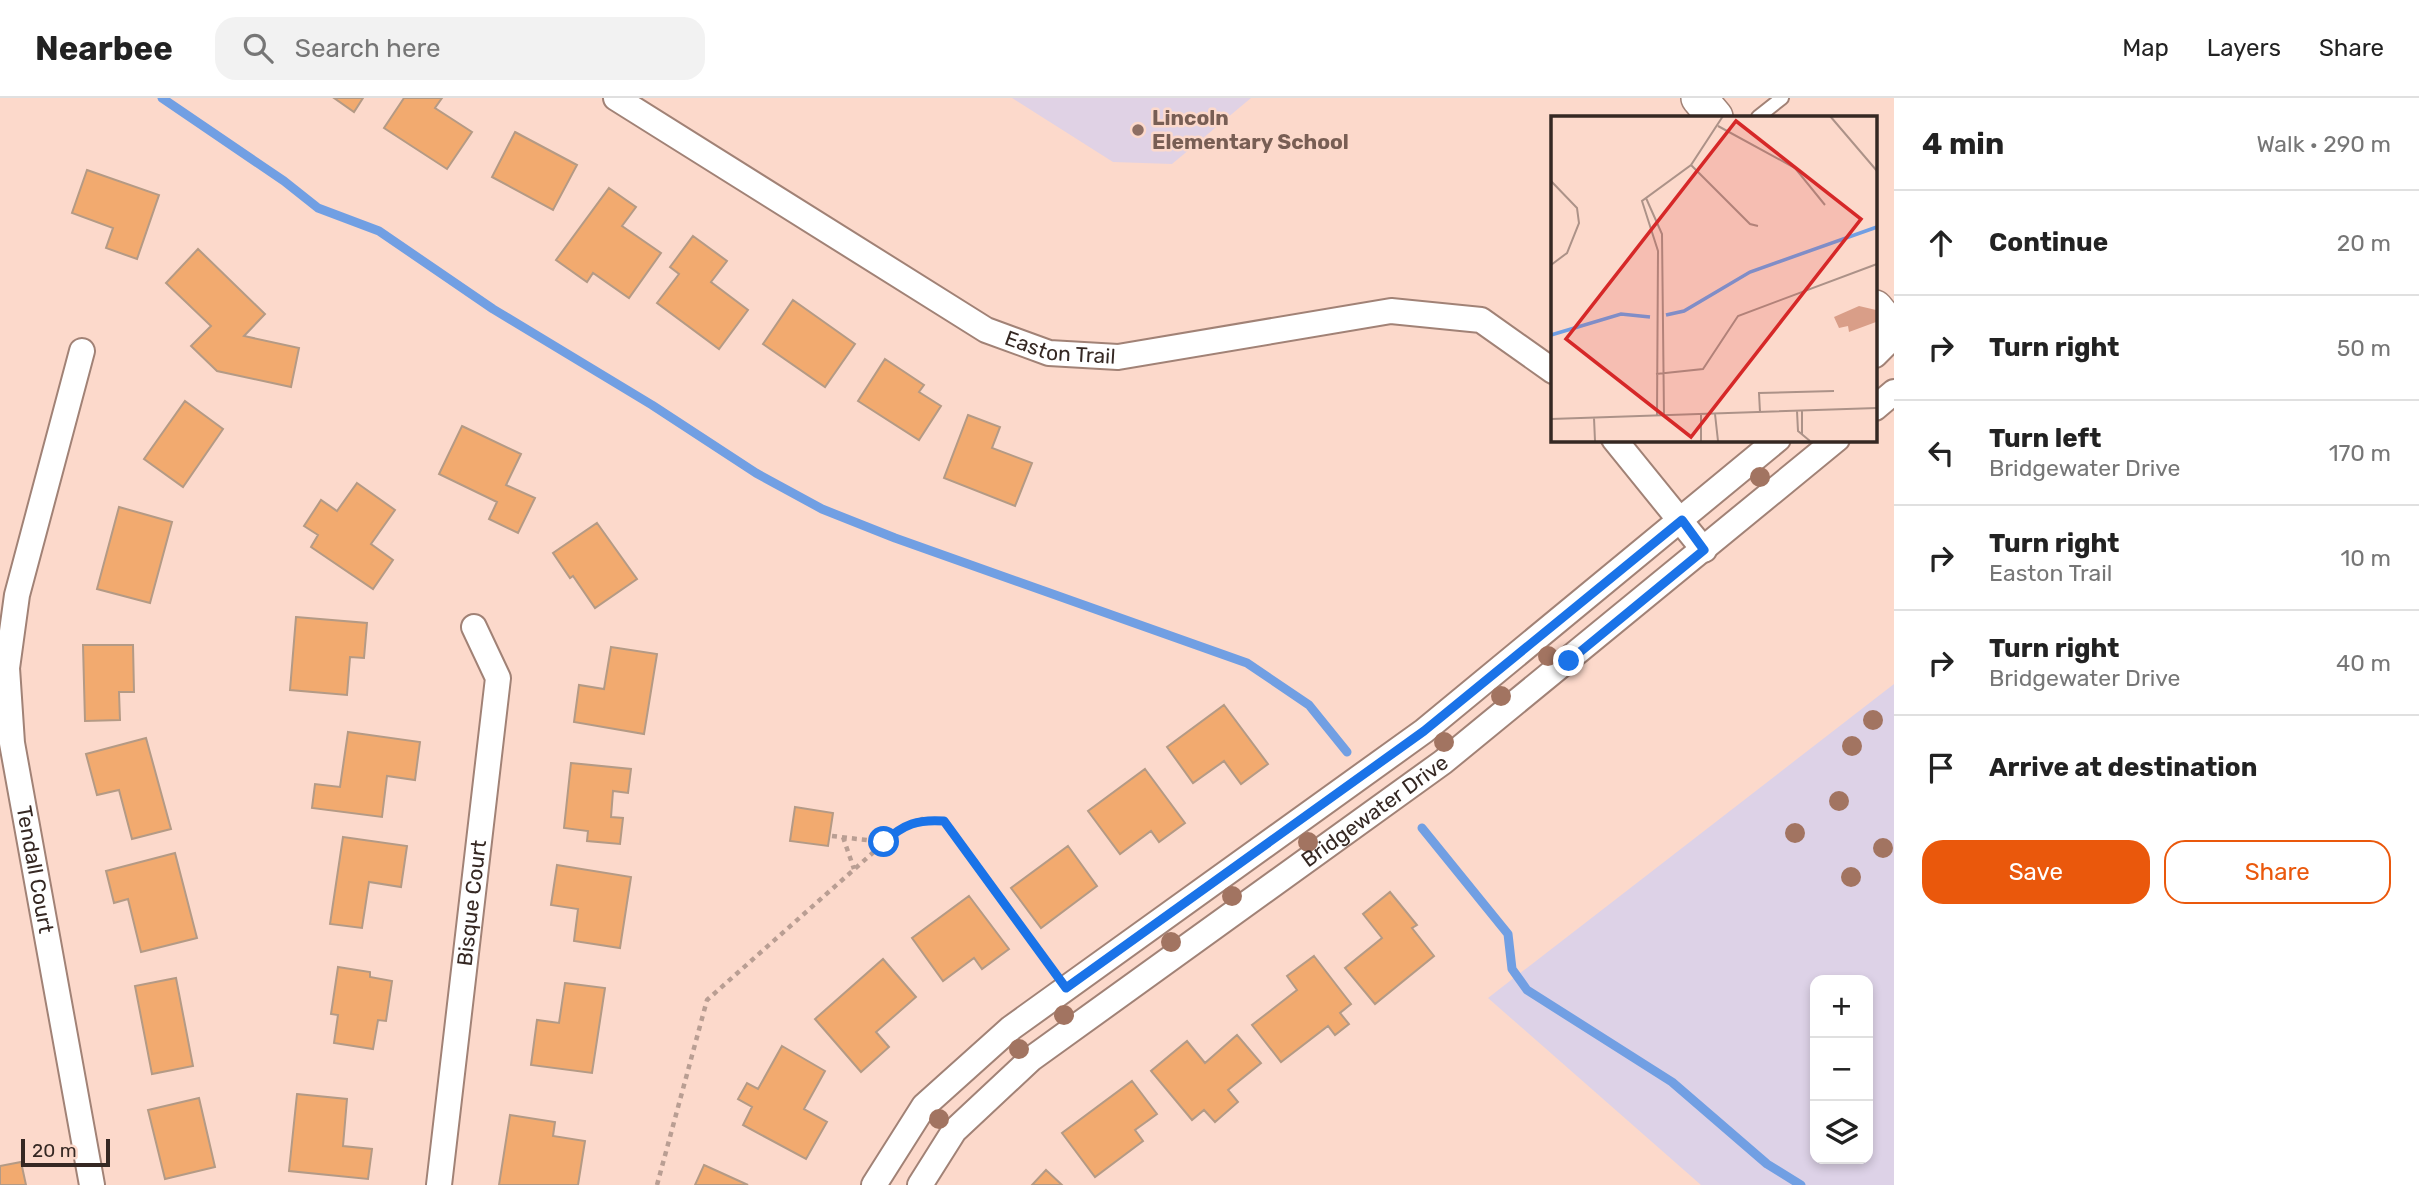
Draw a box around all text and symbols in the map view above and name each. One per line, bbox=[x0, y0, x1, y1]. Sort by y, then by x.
search box bbox=[215, 17, 705, 80]
text: Nearbee bbox=[35, 29, 173, 68]
icon: search bbox=[239, 29, 277, 67]
text: Search here bbox=[295, 33, 441, 64]
text: Map bbox=[2122, 34, 2169, 62]
text: Layers bbox=[2207, 34, 2281, 62]
text: Share bbox=[2319, 34, 2384, 62]
place label: Lincoln Elementary School bbox=[1152, 105, 1349, 154]
inset map bbox=[1551, 116, 1876, 441]
marker: Lincoln Elementary School bbox=[1130, 122, 1146, 138]
text: 4 min bbox=[1922, 126, 2004, 162]
text: Walk · 290 m bbox=[2256, 130, 2391, 158]
icon: ahead bbox=[1922, 224, 1960, 262]
text: Continue bbox=[1989, 227, 2108, 258]
text: 20 m bbox=[2337, 229, 2391, 257]
street label: Easton Trail bbox=[1002, 325, 1116, 369]
icon: right bbox=[1922, 329, 1960, 367]
text: Turn right bbox=[1989, 332, 2119, 363]
text: 50 m bbox=[2337, 334, 2391, 362]
text: Turn left bbox=[1989, 423, 2101, 454]
icon: left bbox=[1922, 434, 1960, 472]
text: 170 m bbox=[2329, 439, 2391, 467]
text: Bridgewater Drive bbox=[1989, 454, 2180, 482]
text: Turn right bbox=[1989, 528, 2119, 559]
icon: right bbox=[1922, 539, 1960, 577]
text: 10 m bbox=[2340, 544, 2391, 572]
text: Easton Trail bbox=[1989, 559, 2112, 587]
text: Turn right bbox=[1989, 633, 2119, 664]
icon: right bbox=[1922, 644, 1960, 682]
route end bbox=[1553, 645, 1584, 676]
text: 40 m bbox=[2336, 649, 2391, 677]
text: Bridgewater Drive bbox=[1989, 664, 2180, 692]
icon: arrive bbox=[1922, 749, 1960, 787]
street label: Bridgewater Drive bbox=[1296, 750, 1453, 872]
text: Arrive at destination bbox=[1989, 752, 2257, 783]
street label: Tendall Court bbox=[12, 804, 59, 935]
route start bbox=[868, 826, 899, 857]
street label: Bisque Court bbox=[452, 838, 491, 967]
button: Save bbox=[1922, 840, 2150, 904]
button: Share bbox=[2164, 840, 2391, 904]
map controls bbox=[1810, 975, 1873, 1164]
button: + bbox=[1810, 975, 1873, 1038]
button: − bbox=[1810, 1038, 1873, 1101]
button: layers bbox=[1810, 1101, 1873, 1164]
scale bar bbox=[21, 1136, 110, 1168]
text: 20 m bbox=[32, 1139, 77, 1162]

